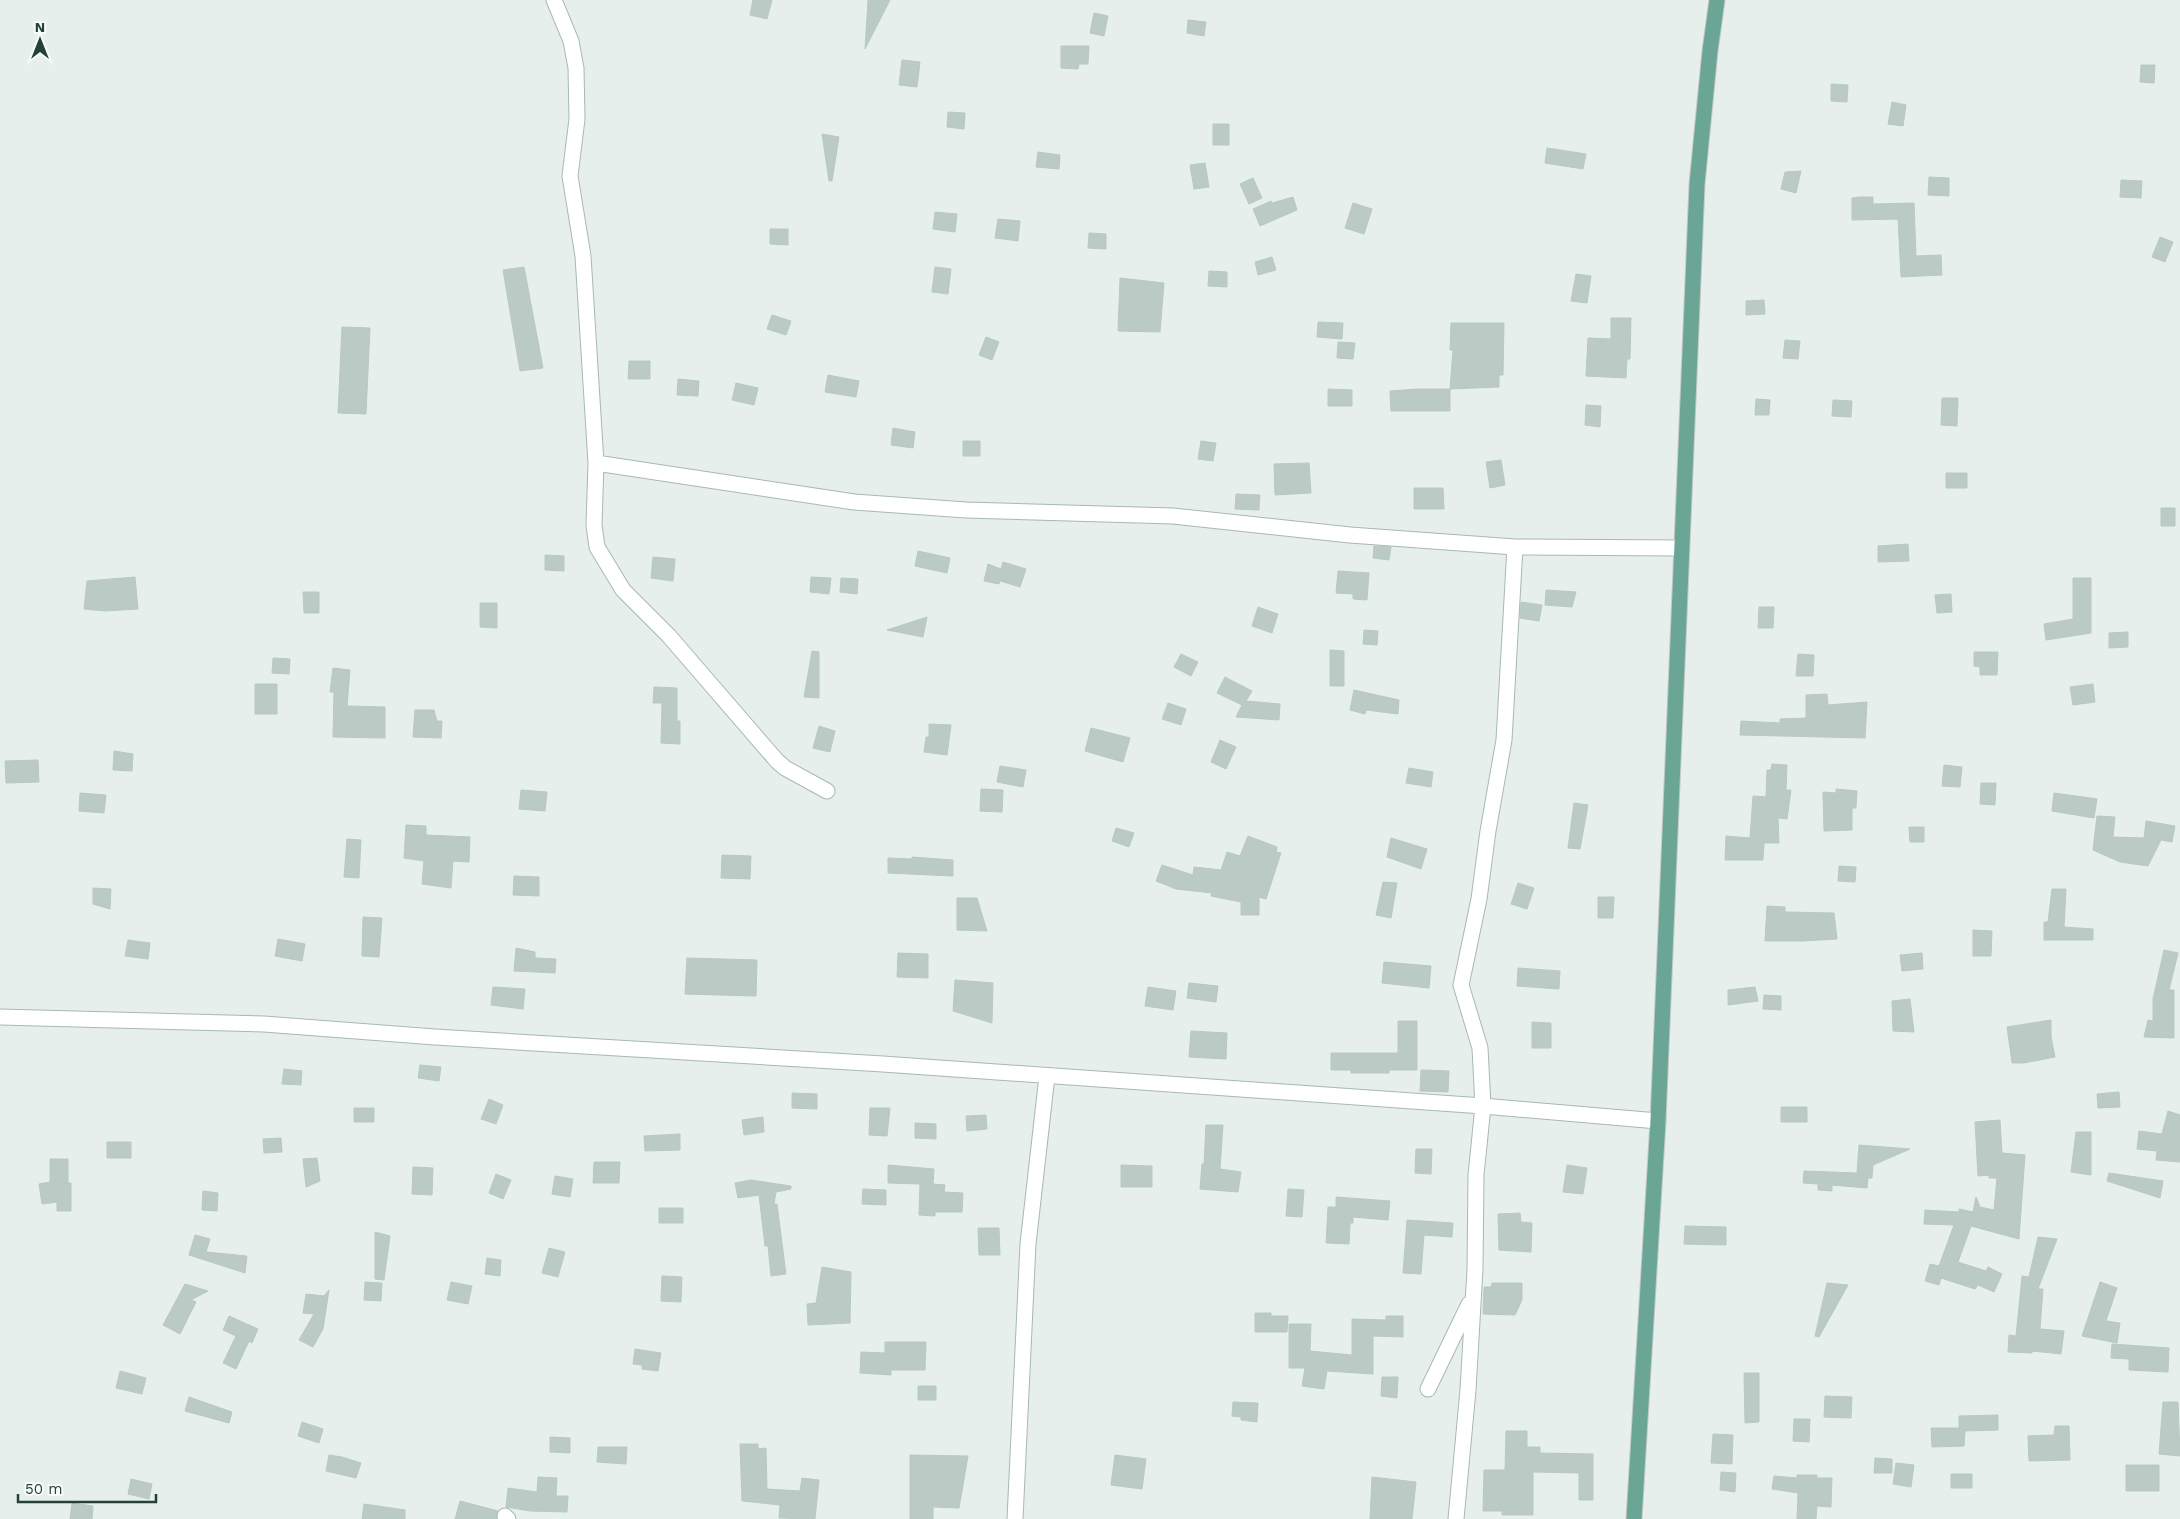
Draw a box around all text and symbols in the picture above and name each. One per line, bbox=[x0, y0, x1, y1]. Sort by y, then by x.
north arrow bbox=[15, 15, 65, 65]
text: N bbox=[35, 19, 45, 35]
scale bar bbox=[18, 1472, 155, 1504]
text: 50 m bbox=[25, 1480, 62, 1498]

